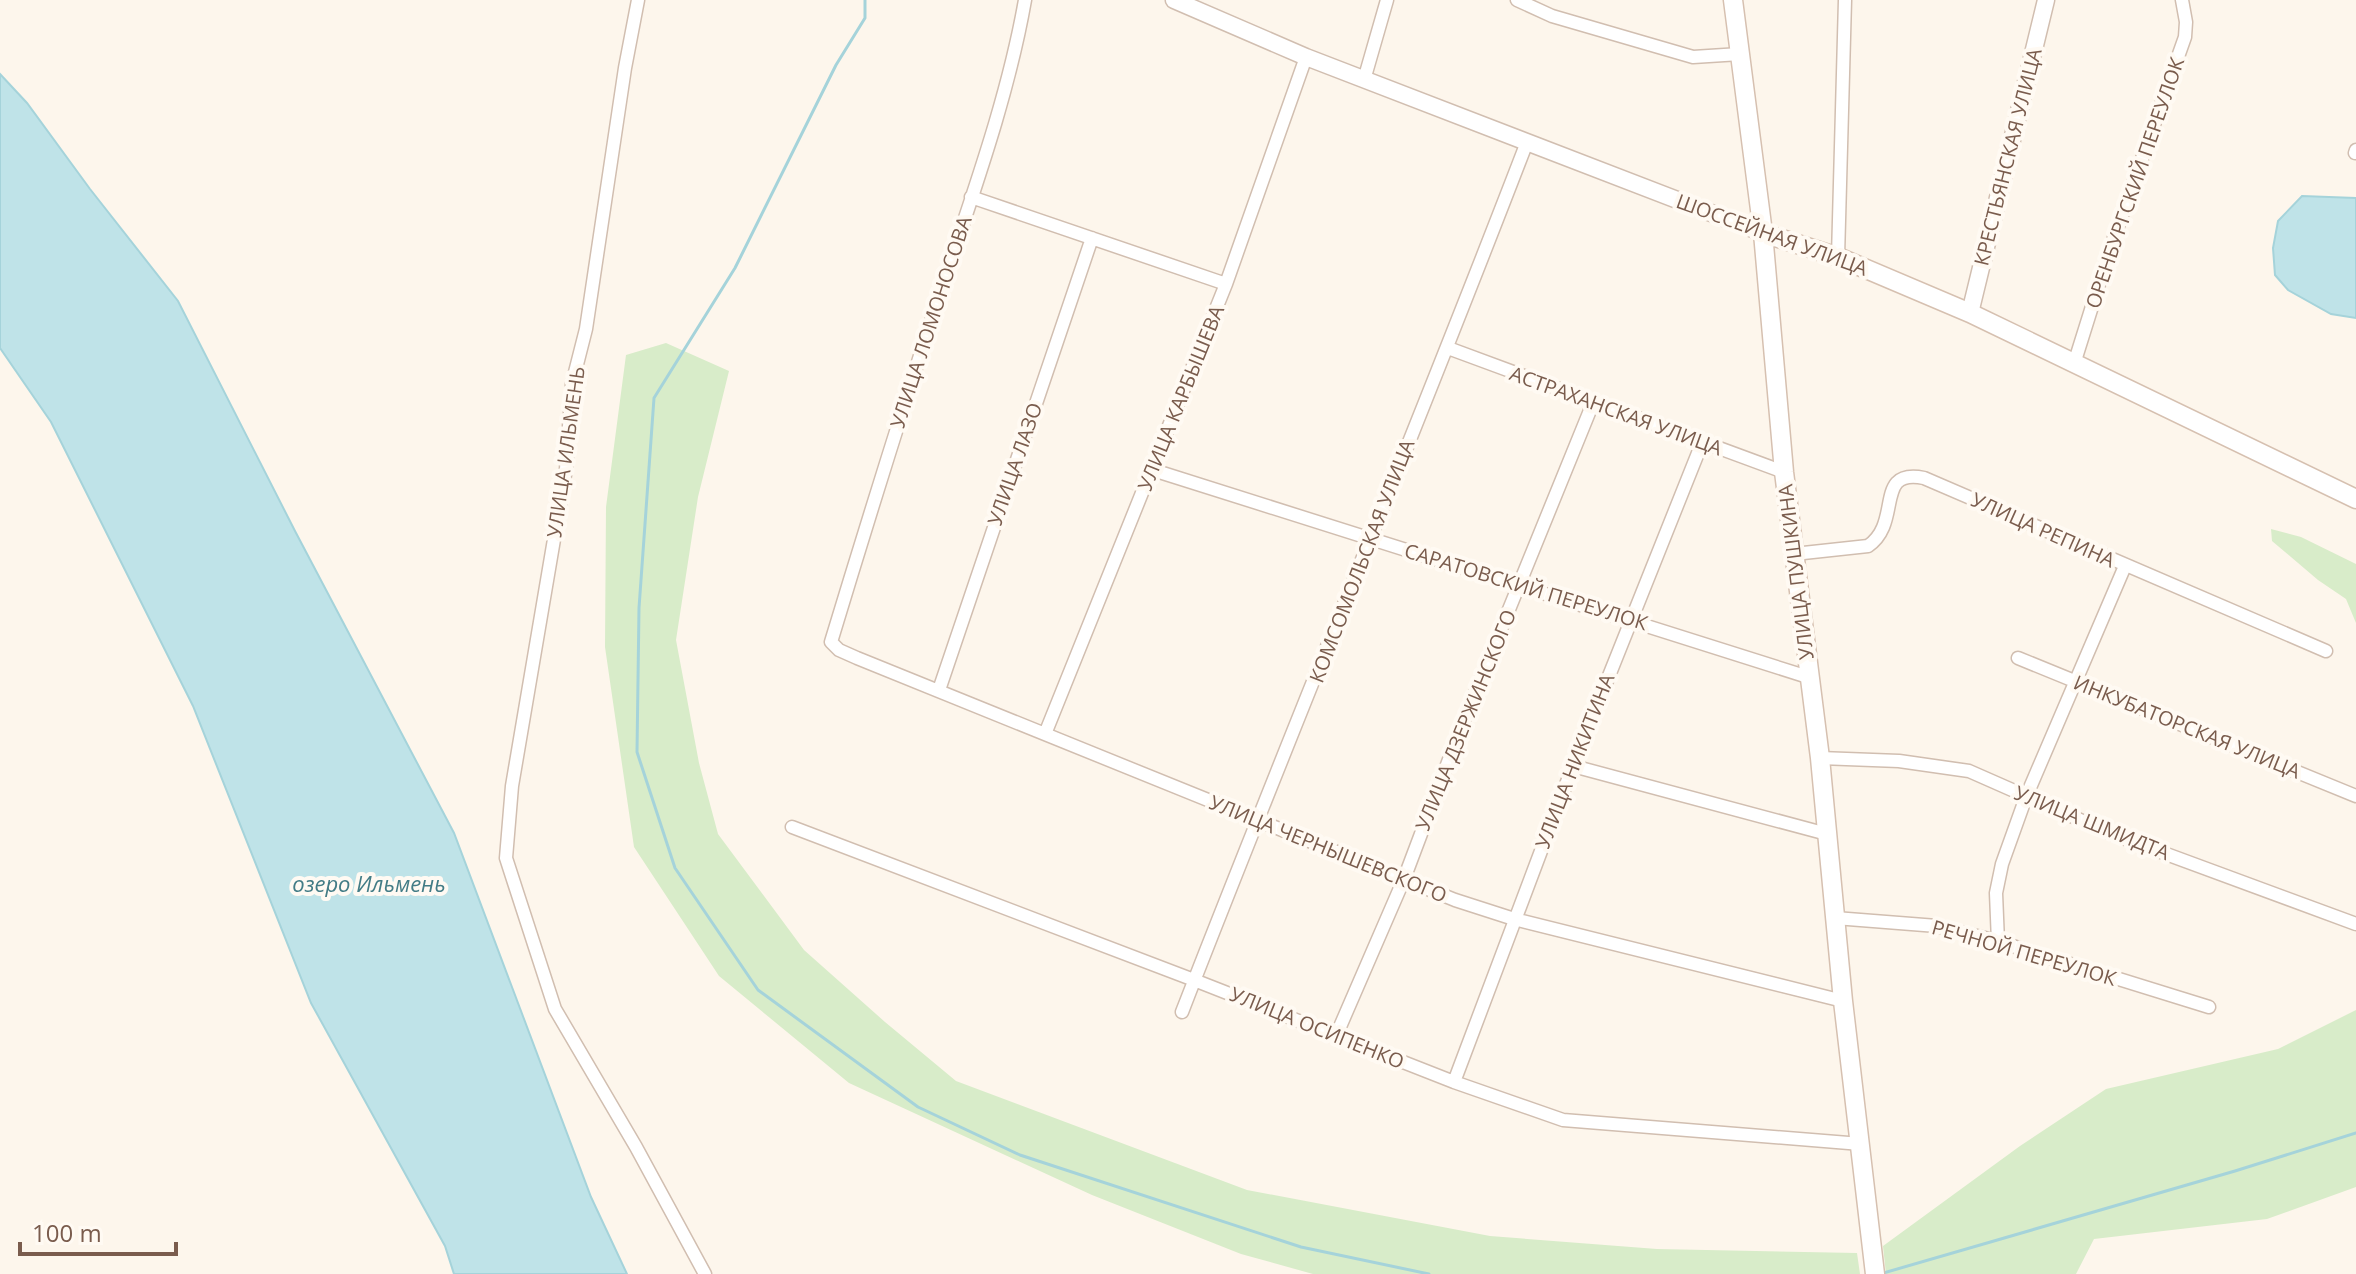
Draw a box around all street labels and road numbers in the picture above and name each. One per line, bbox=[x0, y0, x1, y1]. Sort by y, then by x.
street label: КРЕСТЬЯНСКАЯ УЛИЦА bbox=[1967, 45, 2048, 268]
street label: ОРЕНБУРГСКИЙ ПЕРЕУЛОК bbox=[2079, 53, 2191, 312]
street label: ШОССЕЙНАЯ УЛИЦА bbox=[1673, 187, 1872, 282]
street label: УЛИЦА ЛОМОНОСОВА bbox=[883, 212, 978, 431]
street label: УЛИЦА КАРБЫШЕВА bbox=[1131, 301, 1230, 494]
street label: АСТРАХАНСКАЯ УЛИЦА bbox=[1506, 360, 1726, 462]
street label: УЛИЦА ИЛЬМЕНЬ bbox=[540, 365, 591, 539]
street label: УЛИЦА ЛАЗО bbox=[981, 399, 1048, 529]
street label: КОМСОМОЛЬСКАЯ УЛИЦА bbox=[1303, 435, 1421, 686]
street label: УЛИЦА ПУШКИНА bbox=[1771, 482, 1820, 661]
street label: УЛИЦА РЕПИНА bbox=[1967, 486, 2120, 573]
street label: САРАТОВСКИЙ ПЕРЕУЛОК bbox=[1401, 537, 1652, 637]
street label: УЛИЦА ДЗЕРЖИНСКОГО bbox=[1409, 605, 1522, 834]
street label: УЛИЦА НИКИТИНА bbox=[1529, 669, 1620, 852]
street label: ИНКУБАТОРСКАЯ УЛИЦА bbox=[2070, 669, 2305, 785]
street label: УЛИЦА ШМИДТА bbox=[2010, 779, 2174, 866]
street label: УЛИЦА ЧЕРНЫШЕВСКОГО bbox=[1205, 788, 1451, 909]
street label: РЕЧНОЙ ПЕРЕУЛОК bbox=[1929, 913, 2120, 992]
street label: УЛИЦА ОСИПЕНКО bbox=[1226, 980, 1408, 1075]

